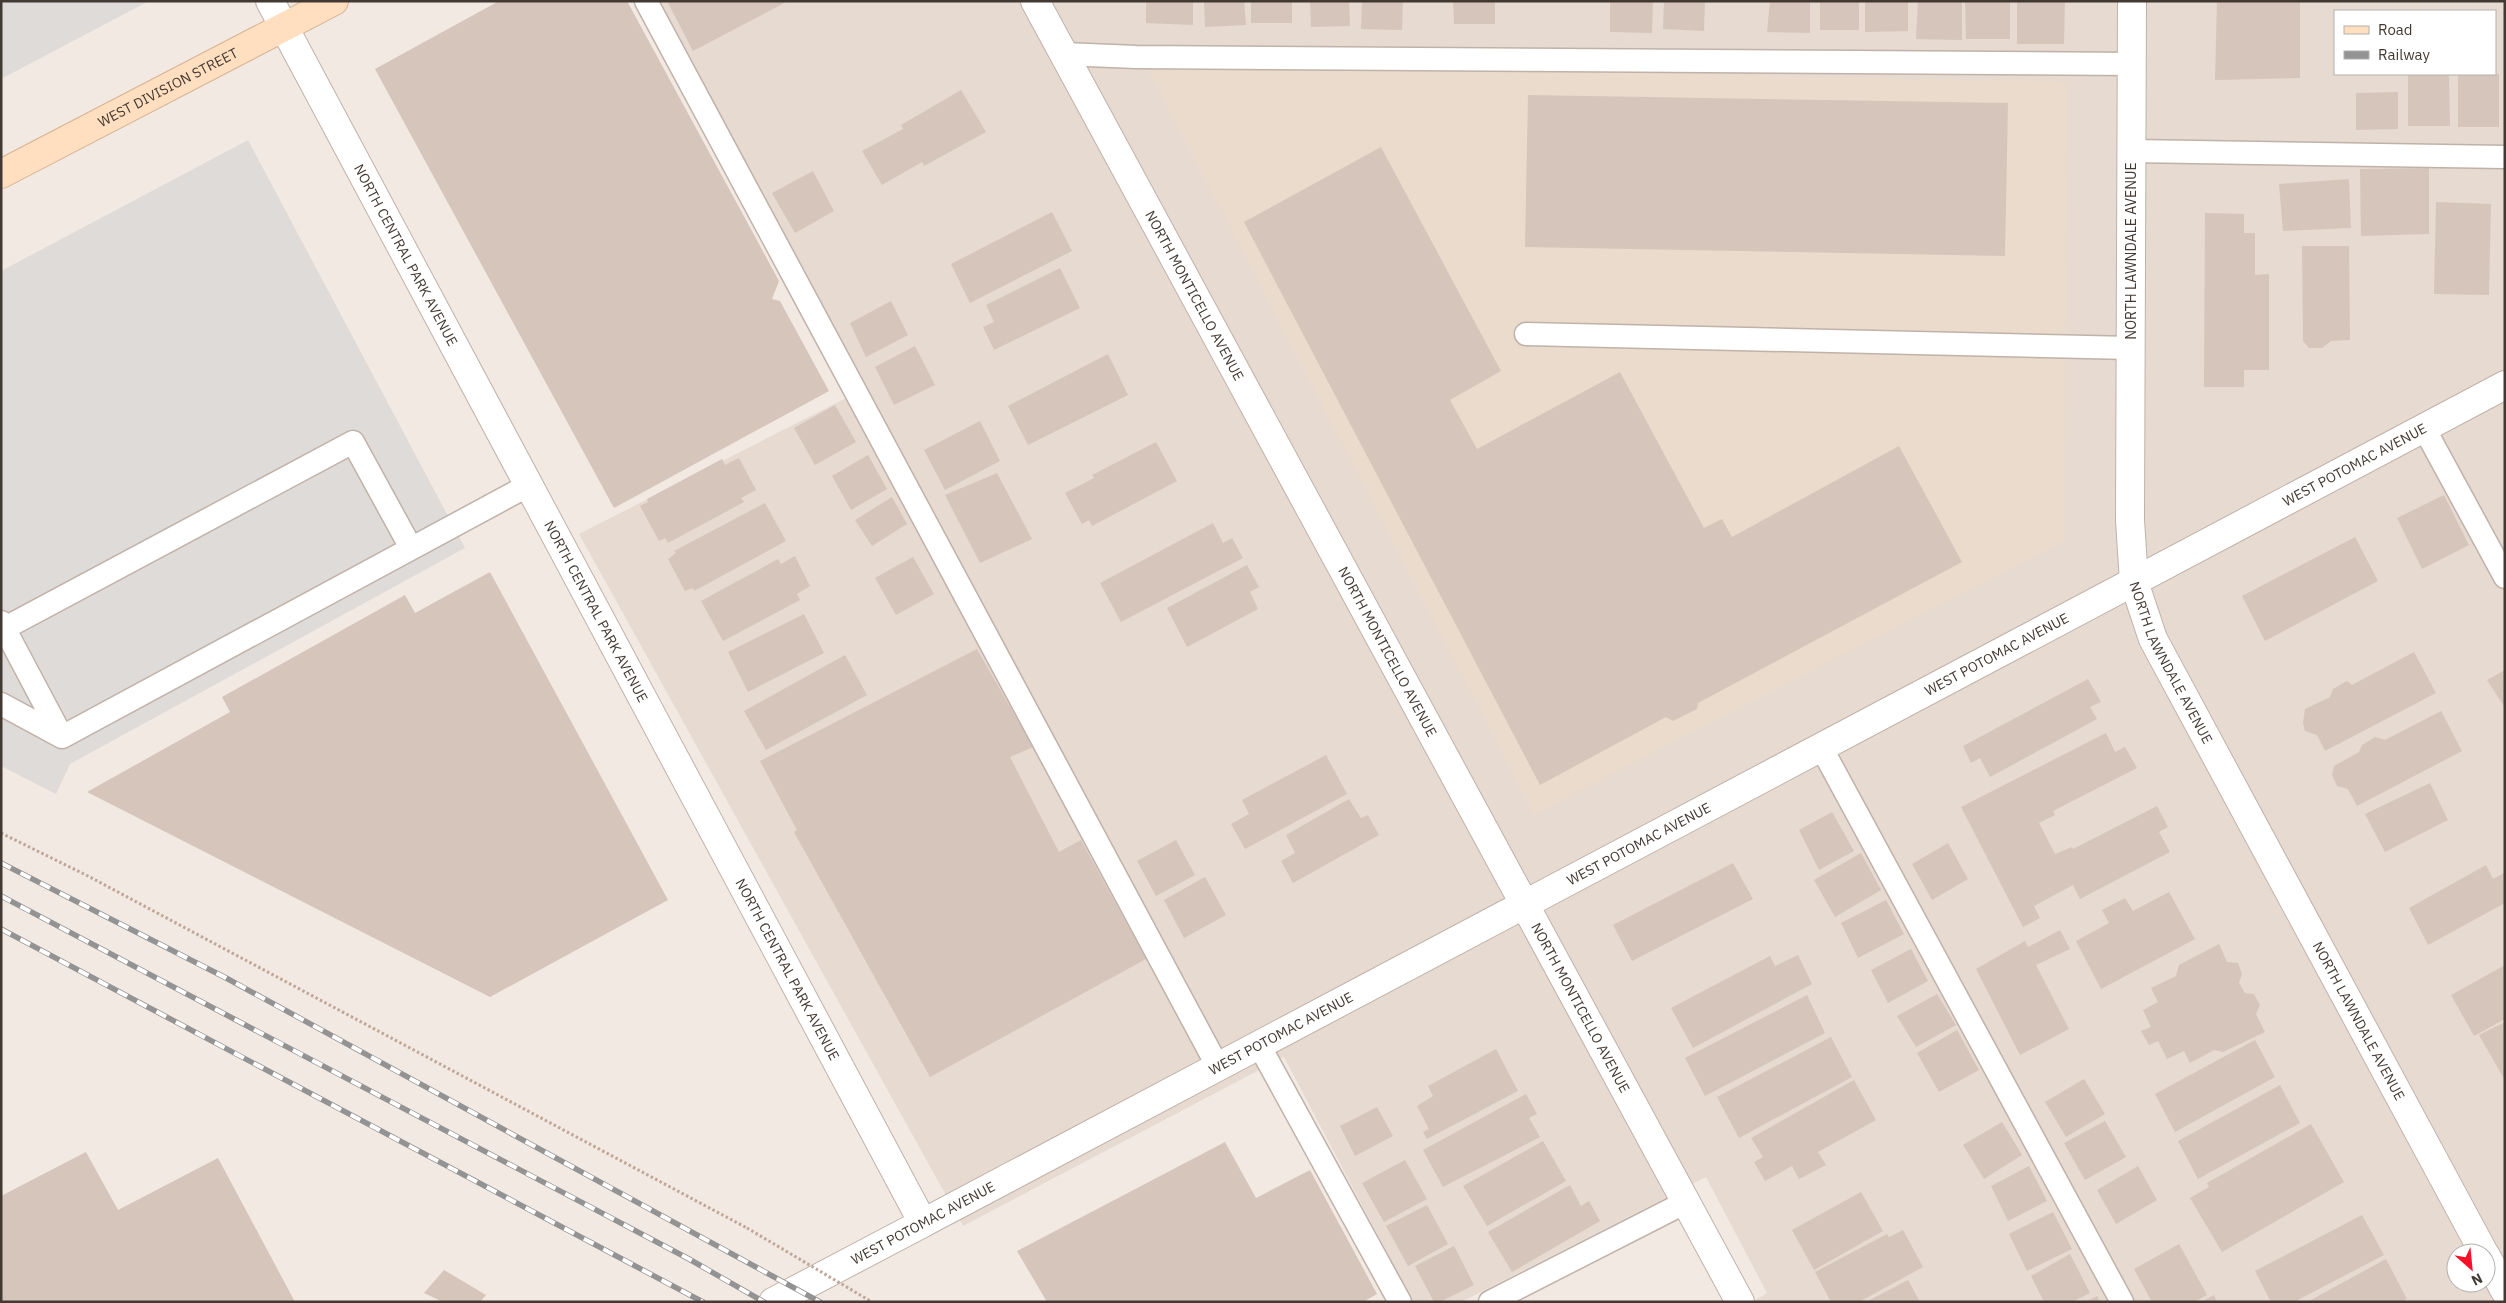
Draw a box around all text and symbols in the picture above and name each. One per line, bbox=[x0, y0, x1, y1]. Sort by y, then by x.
legend bbox=[2334, 10, 2496, 75]
text: Road bbox=[2378, 20, 2413, 39]
street label: WEST DIVISION STREET bbox=[95, 44, 241, 131]
text: Railway bbox=[2378, 45, 2431, 64]
street label: NORTH CENTRAL PARK AVENUE bbox=[350, 161, 462, 349]
street label: NORTH LAWNDALE AVENUE bbox=[2122, 162, 2140, 340]
street label: NORTH MONTICELLO AVENUE bbox=[1141, 207, 1248, 384]
street label: WEST POTOMAC AVENUE bbox=[2279, 419, 2430, 510]
street label: NORTH CENTRAL PARK AVENUE bbox=[540, 517, 652, 705]
street label: NORTH MONTICELLO AVENUE bbox=[1334, 563, 1441, 740]
street label: NORTH LAWNDALE AVENUE bbox=[2125, 579, 2217, 747]
street label: WEST POTOMAC AVENUE bbox=[1922, 609, 2072, 700]
street label: WEST POTOMAC AVENUE bbox=[1564, 798, 1714, 889]
street label: NORTH CENTRAL PARK AVENUE bbox=[732, 875, 843, 1063]
street label: NORTH MONTICELLO AVENUE bbox=[1527, 920, 1634, 1096]
street label: NORTH LAWNDALE AVENUE bbox=[2309, 938, 2409, 1103]
street label: WEST POTOMAC AVENUE bbox=[1206, 988, 1356, 1079]
street label: WEST POTOMAC AVENUE bbox=[848, 1177, 998, 1269]
north arrow bbox=[2446, 1243, 2496, 1293]
text: N bbox=[2468, 1269, 2486, 1290]

